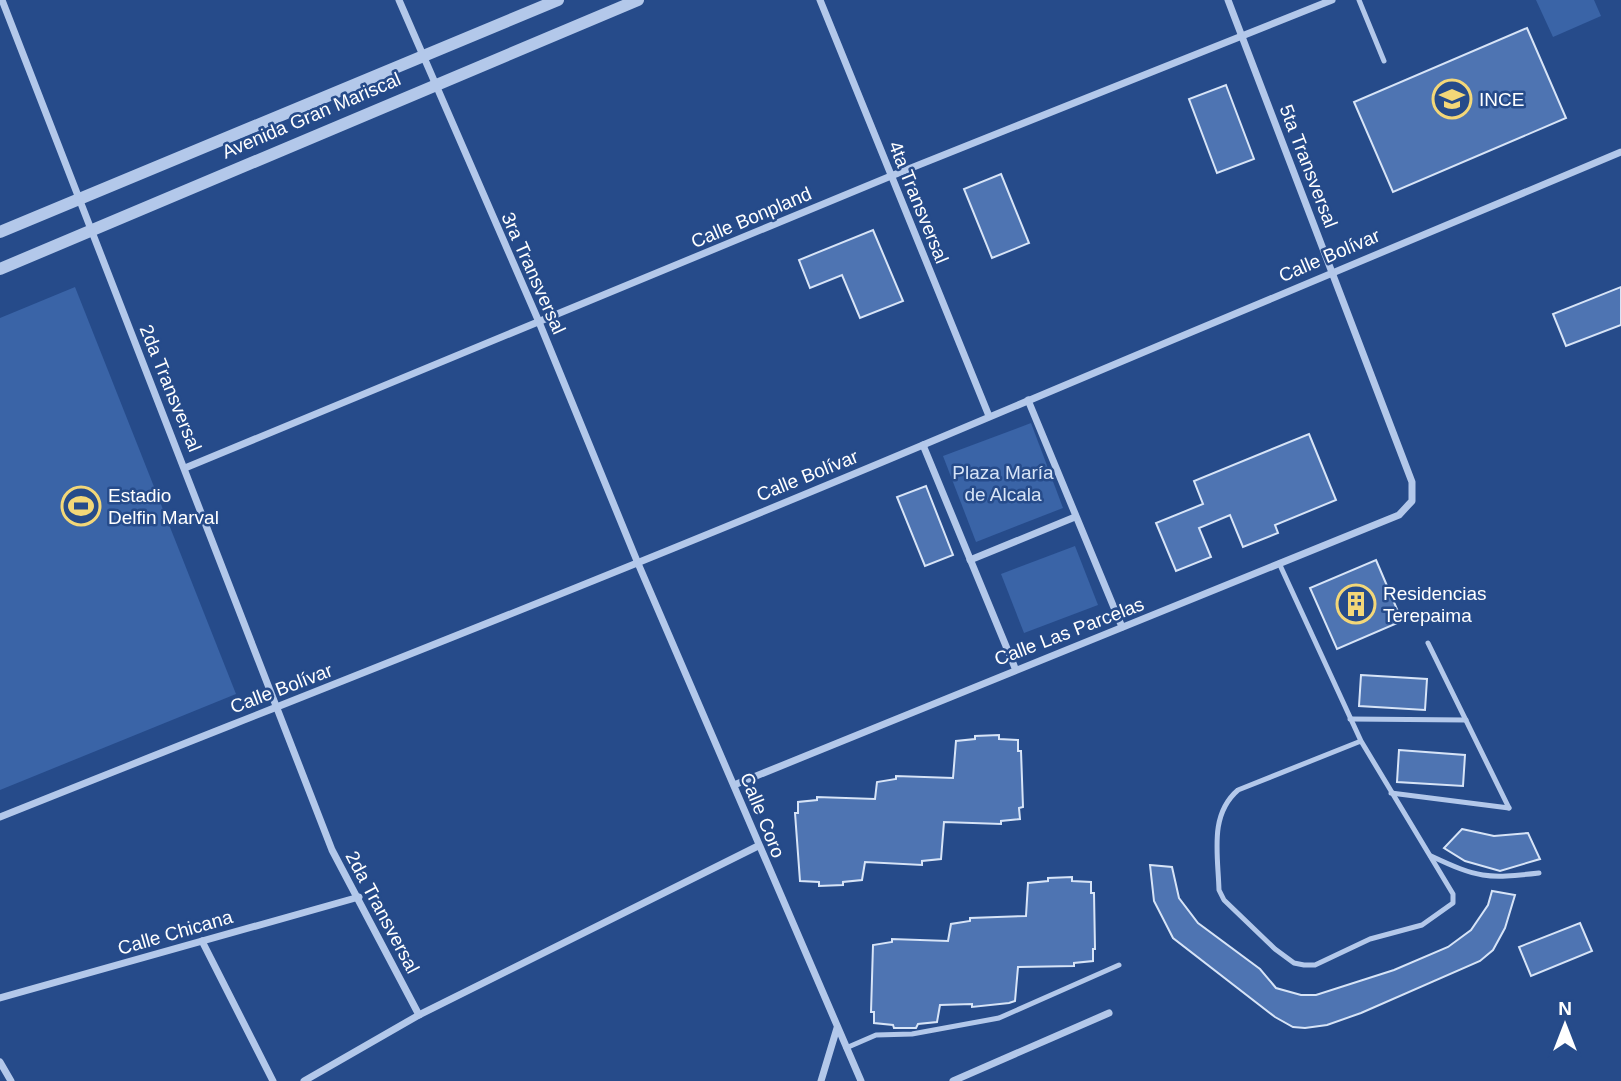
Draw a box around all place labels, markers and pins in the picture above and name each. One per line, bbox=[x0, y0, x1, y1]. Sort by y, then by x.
school or university icon: INCE bbox=[1431, 78, 1473, 120]
place label: INCE bbox=[1479, 89, 1524, 110]
sports icon: Estadio Delfin Marval bbox=[60, 485, 102, 527]
place label: Estadio Delfin Marval bbox=[108, 485, 219, 528]
building icon: Residencias Terepaima bbox=[1335, 583, 1377, 625]
place label: Residencias Terepaima bbox=[1383, 583, 1487, 626]

